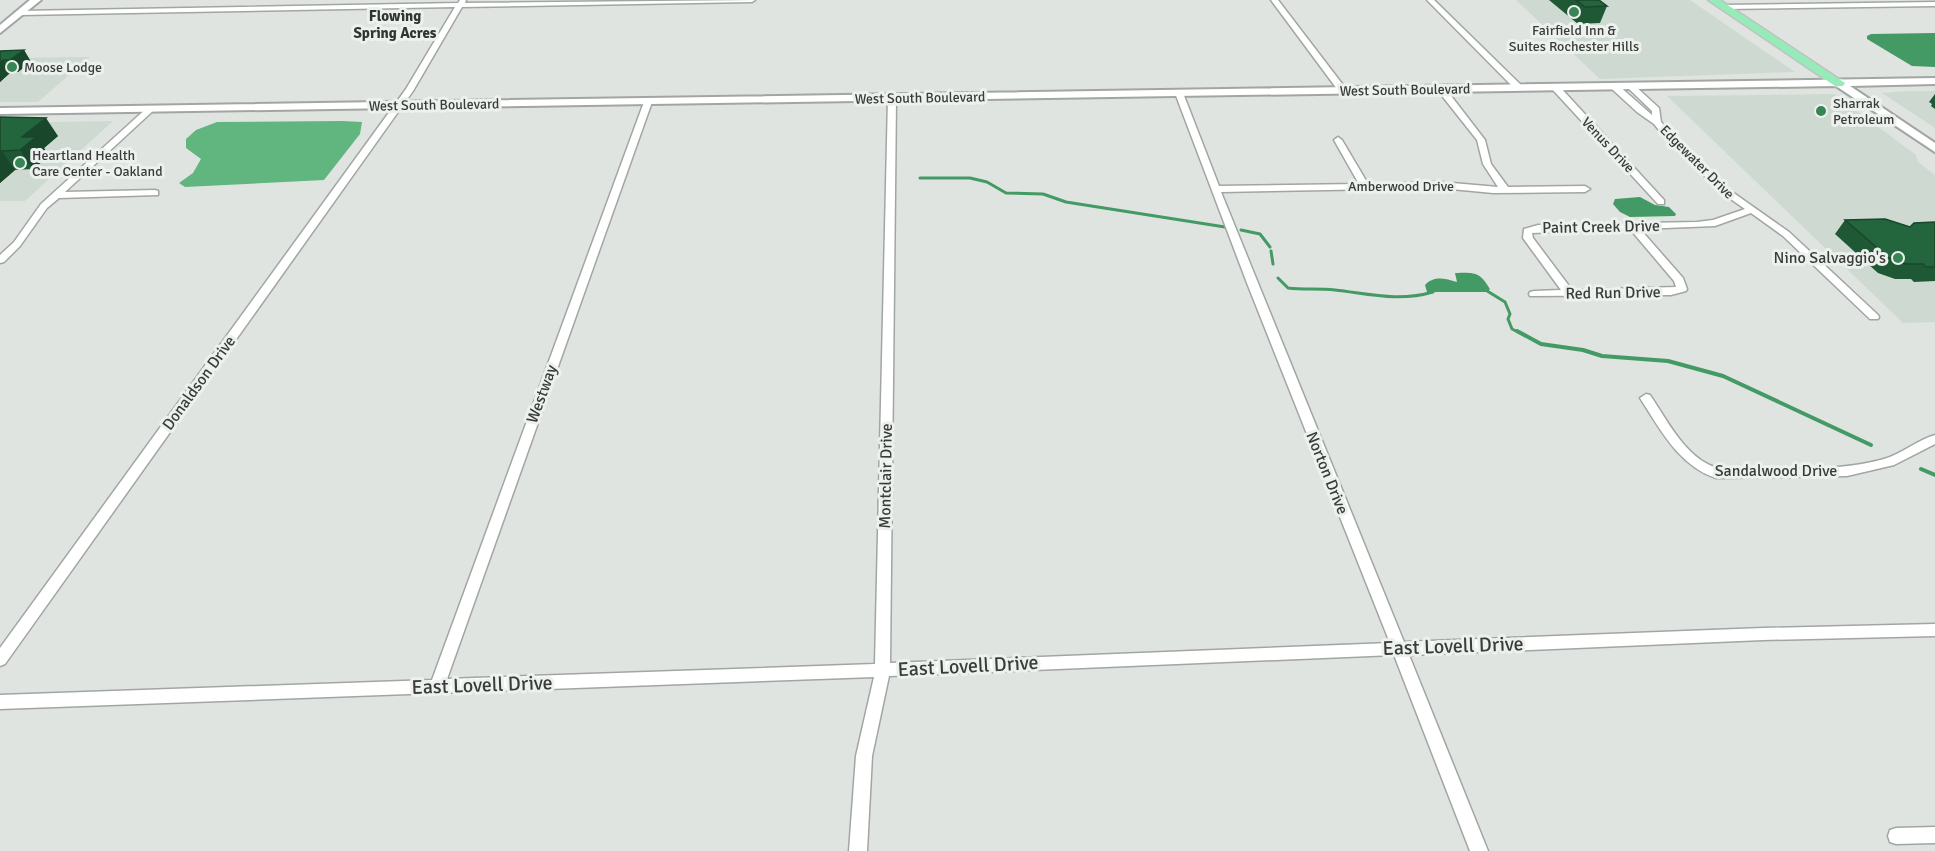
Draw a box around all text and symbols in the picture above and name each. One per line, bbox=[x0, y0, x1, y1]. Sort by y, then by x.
marker: Fairfield Inn & Suites Rochester Hills bbox=[1567, 5, 1581, 19]
district label: Flowing Spring Acres bbox=[353, 7, 437, 42]
place label: Fairfield Inn & Suites Rochester Hills bbox=[1509, 22, 1639, 55]
place label: Moose Lodge bbox=[24, 59, 102, 76]
marker: Moose Lodge bbox=[5, 60, 19, 74]
street label: West South Boulevard bbox=[1339, 80, 1471, 100]
street label: West South Boulevard bbox=[854, 88, 986, 108]
street label: West South Boulevard bbox=[368, 95, 500, 115]
place label: Sharrak Petroleum bbox=[1833, 95, 1894, 128]
marker: Sharrak Petroleum bbox=[1814, 104, 1828, 118]
street label: Venus Drive bbox=[1578, 114, 1638, 176]
street label: Edgewater Drive bbox=[1656, 121, 1738, 203]
place label: Heartland Health Care Center - Oakland bbox=[32, 147, 163, 180]
marker: Heartland Health Care Center - Oakland bbox=[13, 156, 27, 170]
street label: Amberwood Drive bbox=[1348, 178, 1454, 195]
street label: Paint Creek Drive bbox=[1542, 216, 1660, 238]
place label: Nino Salvaggio's bbox=[1774, 248, 1886, 268]
marker: Nino Salvaggio's bbox=[1891, 251, 1905, 265]
street label: Red Run Drive bbox=[1565, 282, 1661, 304]
street label: Donaldson Drive bbox=[158, 332, 240, 434]
street label: Westway bbox=[522, 362, 562, 426]
street label: Montclair Drive bbox=[875, 423, 897, 529]
street label: Norton Drive bbox=[1301, 429, 1353, 517]
street label: Sandalwood Drive bbox=[1715, 461, 1837, 481]
street label: East Lovell Drive bbox=[1382, 631, 1524, 661]
street label: East Lovell Drive bbox=[897, 650, 1039, 682]
street label: East Lovell Drive bbox=[411, 670, 553, 700]

